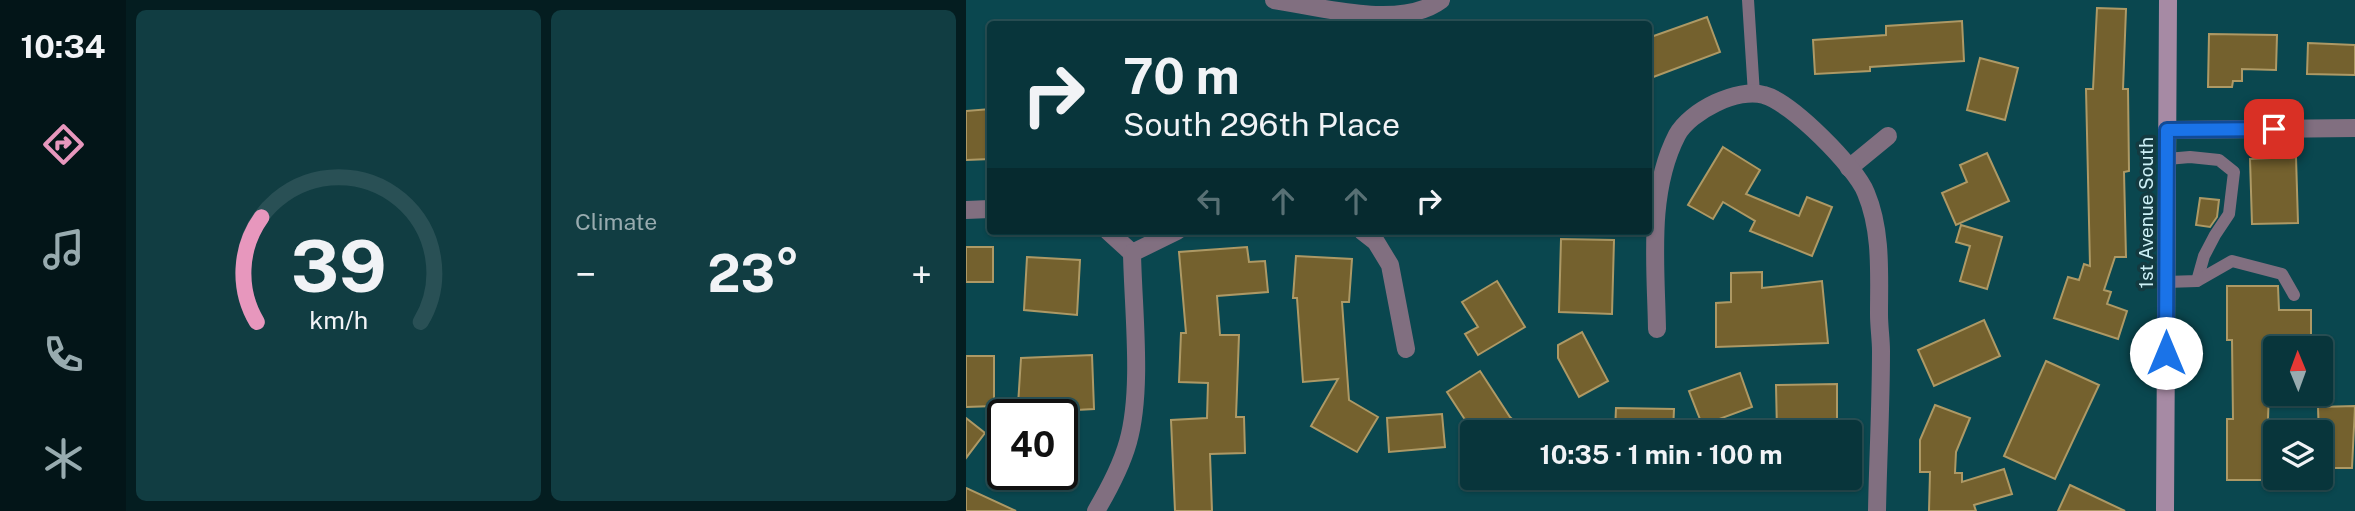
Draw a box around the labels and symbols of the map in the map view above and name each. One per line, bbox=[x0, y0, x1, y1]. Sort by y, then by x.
pin bbox=[2244, 99, 2304, 159]
street label: 1st Avenue South bbox=[2135, 137, 2157, 289]
position arrow bbox=[2129, 316, 2203, 390]
north arrow bbox=[2263, 336, 2333, 406]
speed limit sign: 40 bbox=[987, 399, 1078, 490]

